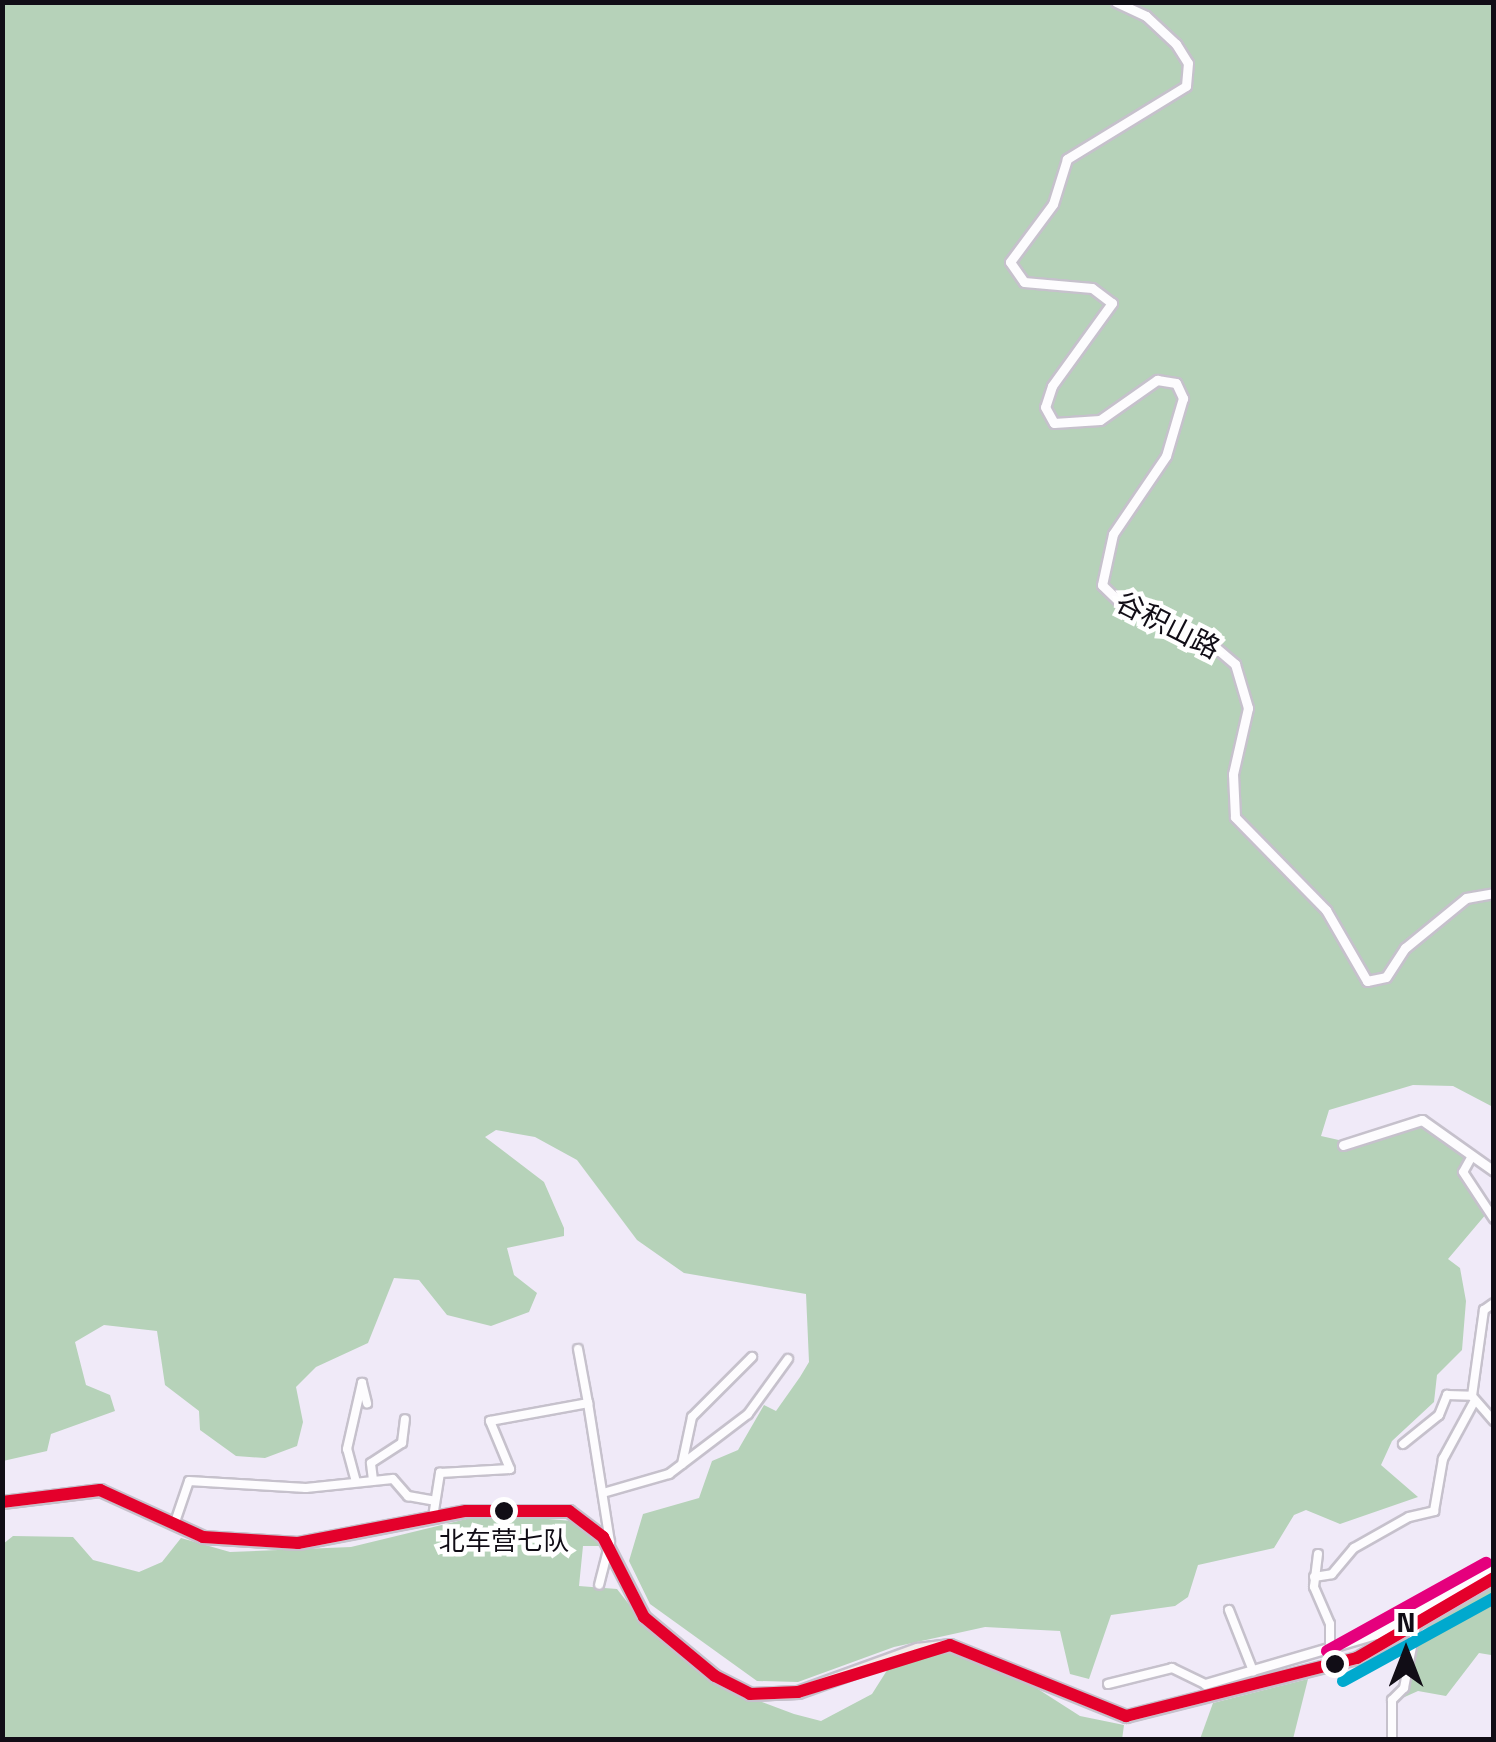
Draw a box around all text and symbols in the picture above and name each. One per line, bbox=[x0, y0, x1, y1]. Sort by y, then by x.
street label: 谷积山路 bbox=[1110, 585, 1226, 665]
marker: 北车营七队 bbox=[494, 1501, 514, 1521]
place label: 北车营七队 bbox=[439, 1525, 569, 1557]
text: N bbox=[1396, 1600, 1416, 1643]
north arrow bbox=[1356, 1602, 1456, 1702]
unlabelled marker bbox=[1325, 1654, 1345, 1674]

